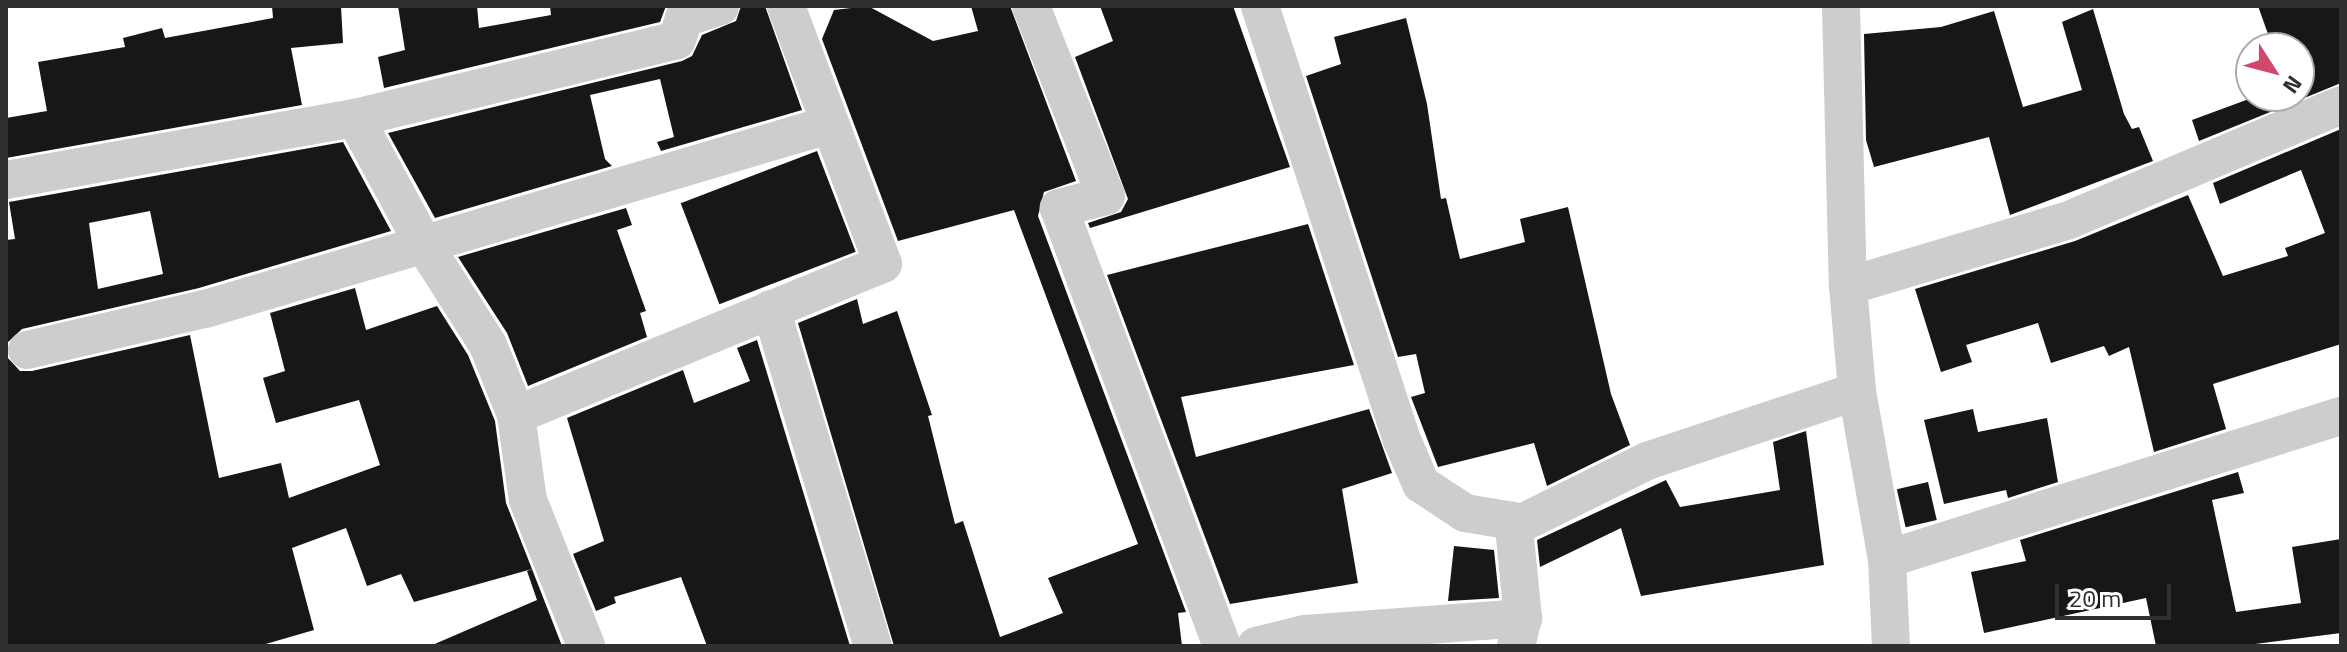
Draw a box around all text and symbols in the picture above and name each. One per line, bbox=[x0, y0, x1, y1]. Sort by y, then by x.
north arrow bbox=[2235, 32, 2315, 112]
text: N bbox=[2275, 69, 2311, 101]
scale bar bbox=[2059, 568, 2175, 618]
text: 20 m bbox=[2069, 580, 2121, 616]

